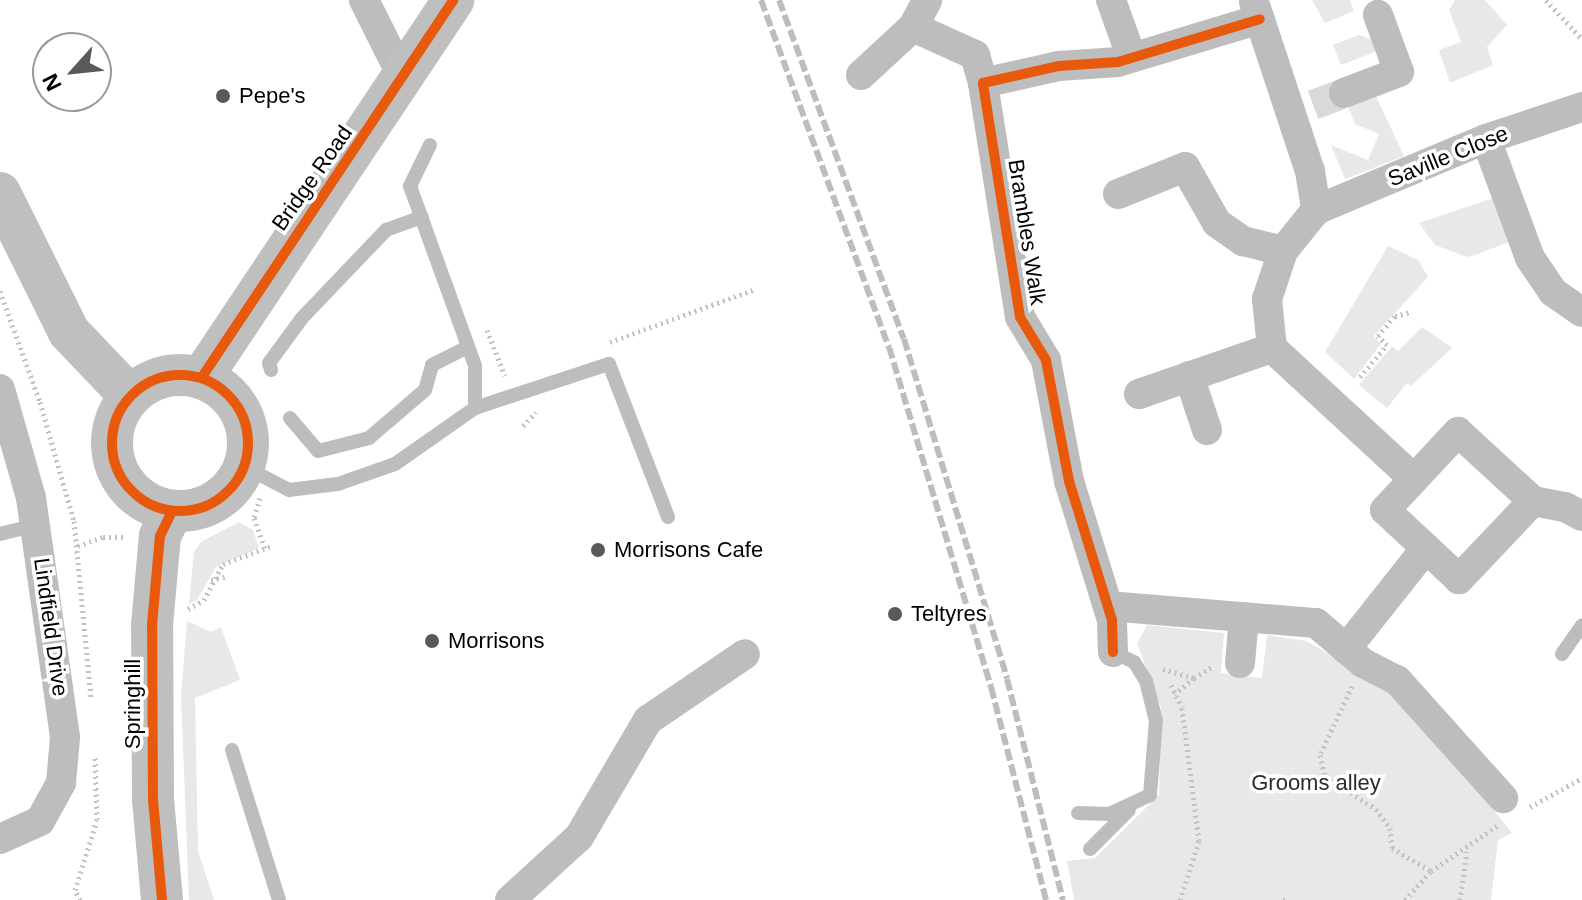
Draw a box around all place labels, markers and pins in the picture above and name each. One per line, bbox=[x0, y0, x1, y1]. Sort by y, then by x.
place label: Pepe's bbox=[239, 83, 306, 109]
marker: Pepe's bbox=[214, 87, 232, 105]
place label: Morrisons Cafe bbox=[614, 537, 763, 563]
marker: Morrisons Cafe bbox=[589, 541, 607, 559]
place label: Teltyres bbox=[911, 601, 987, 627]
marker: Teltyres bbox=[886, 605, 904, 623]
place label: Morrisons bbox=[448, 628, 545, 654]
marker: Morrisons bbox=[423, 632, 441, 650]

